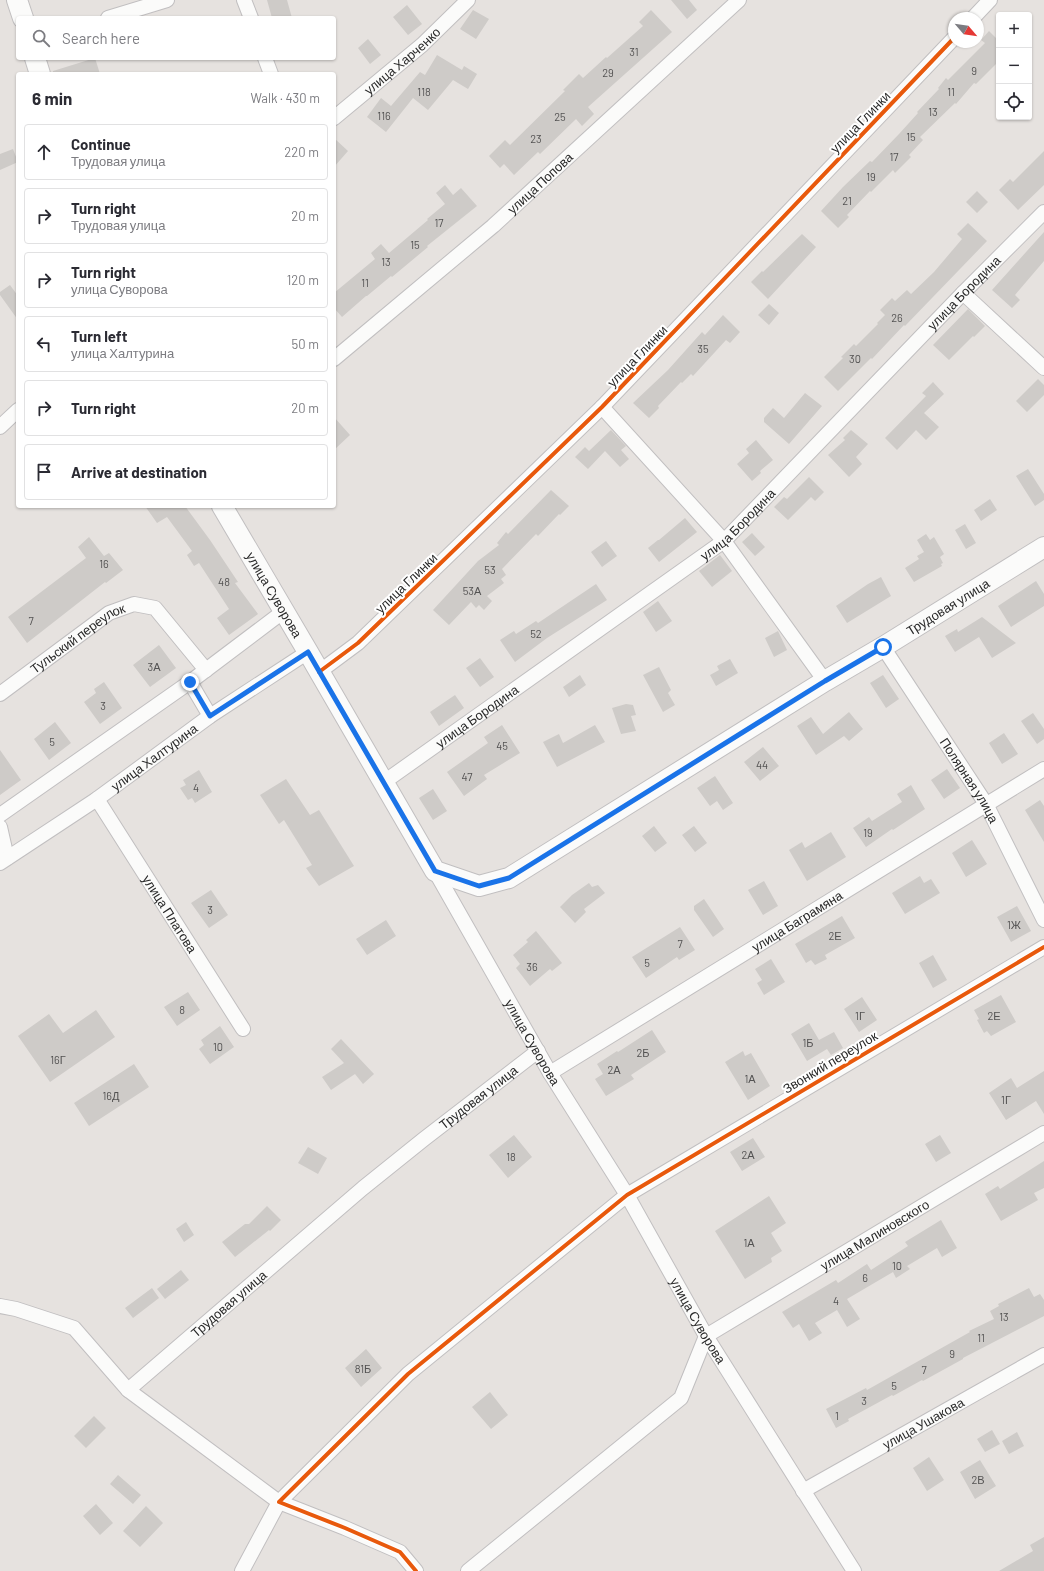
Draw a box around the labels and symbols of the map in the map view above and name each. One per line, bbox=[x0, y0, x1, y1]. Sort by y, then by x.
north arrow bbox=[948, 12, 984, 48]
street label: улица Харченко bbox=[361, 24, 444, 98]
house number: 31 bbox=[629, 45, 639, 58]
house number: 9 bbox=[971, 64, 977, 77]
house number: 29 bbox=[602, 66, 614, 79]
house number: 118 bbox=[417, 85, 431, 98]
house number: 11 bbox=[947, 85, 955, 98]
street label: улица Глинки bbox=[827, 88, 893, 156]
house number: 13 bbox=[928, 105, 938, 118]
house number: 116 bbox=[377, 109, 391, 122]
house number: 25 bbox=[554, 110, 566, 123]
house number: 15 bbox=[906, 130, 916, 143]
house number: 23 bbox=[530, 132, 542, 145]
street label: улица Попова bbox=[504, 148, 577, 217]
house number: 17 bbox=[889, 150, 899, 163]
house number: 19 bbox=[866, 170, 876, 183]
house number: 21 bbox=[842, 194, 852, 207]
house number: 17 bbox=[434, 216, 444, 229]
house number: 15 bbox=[410, 238, 420, 251]
street label: улица Бородина bbox=[924, 252, 1004, 333]
house number: 13 bbox=[381, 255, 391, 268]
house number: 11 bbox=[361, 276, 369, 289]
house number: 26 bbox=[891, 311, 903, 324]
street label: улица Глинки bbox=[604, 322, 670, 390]
house number: 35 bbox=[697, 342, 709, 355]
house number: 30 bbox=[849, 352, 861, 365]
street label: улица Бородина bbox=[697, 484, 779, 563]
street label: улица Суворова bbox=[243, 549, 306, 641]
street label: улица Глинки bbox=[372, 550, 440, 616]
house number: 16 bbox=[99, 557, 109, 570]
house number: 53 bbox=[484, 563, 496, 576]
house number: 48 bbox=[218, 575, 230, 588]
street label: Трудовая улица bbox=[903, 575, 993, 639]
house number: 53А bbox=[463, 584, 482, 597]
street label: Тульский переулок bbox=[27, 600, 128, 677]
house number: 7 bbox=[28, 614, 34, 627]
house number: 52 bbox=[530, 627, 542, 640]
route start bbox=[874, 638, 892, 656]
house number: 3А bbox=[147, 660, 161, 673]
route end bbox=[181, 673, 199, 691]
street label: улица Бородина bbox=[433, 681, 522, 751]
house number: 3 bbox=[100, 699, 106, 712]
street label: улица Халтурина bbox=[108, 720, 201, 794]
house number: 5 bbox=[49, 735, 55, 748]
street label: Полярная улица bbox=[937, 735, 1003, 826]
house number: 45 bbox=[496, 739, 508, 752]
house number: 44 bbox=[756, 758, 768, 771]
house number: 47 bbox=[462, 770, 472, 783]
house number: 4 bbox=[193, 781, 199, 794]
house number: 19 bbox=[863, 826, 873, 839]
street label: улица Платова bbox=[139, 872, 201, 956]
street label: улица Баграмяна bbox=[749, 887, 846, 955]
house number: 3 bbox=[207, 903, 213, 916]
house number: 1Ж bbox=[1007, 918, 1021, 931]
house number: 2Е bbox=[828, 929, 842, 942]
house number: 7 bbox=[677, 937, 683, 950]
house number: 5 bbox=[644, 956, 650, 969]
house number: 36 bbox=[526, 960, 538, 973]
street label: улица Суворова bbox=[502, 996, 564, 1089]
house number: 8 bbox=[179, 1003, 185, 1016]
house number: 1Г bbox=[855, 1009, 865, 1022]
house number: 2Е bbox=[987, 1009, 1001, 1022]
street label: Звонкий переулок bbox=[780, 1027, 880, 1096]
house number: 1Б bbox=[802, 1036, 814, 1049]
house number: 10 bbox=[213, 1040, 223, 1053]
house number: 2Б bbox=[636, 1046, 650, 1059]
house number: 16Г bbox=[50, 1053, 66, 1066]
street label: Трудовая улица bbox=[436, 1061, 521, 1132]
house number: 2А bbox=[607, 1063, 621, 1076]
house number: 1А bbox=[744, 1072, 756, 1085]
house number: 16Д bbox=[103, 1089, 120, 1102]
house number: 1Г bbox=[1001, 1093, 1011, 1106]
house number: 2А bbox=[741, 1148, 755, 1161]
house number: 18 bbox=[506, 1150, 516, 1163]
street label: улица Малиновского bbox=[817, 1196, 932, 1273]
house number: 1А bbox=[743, 1236, 755, 1249]
house number: 10 bbox=[892, 1259, 902, 1272]
street label: Трудовая улица bbox=[188, 1266, 270, 1340]
house number: 6 bbox=[862, 1271, 868, 1284]
street label: улица Суворова bbox=[667, 1275, 730, 1367]
house number: 4 bbox=[833, 1294, 839, 1307]
house number: 13 bbox=[999, 1310, 1009, 1323]
house number: 11 bbox=[977, 1331, 985, 1344]
house number: 9 bbox=[949, 1347, 955, 1360]
house number: 81Б bbox=[355, 1362, 371, 1375]
house number: 7 bbox=[921, 1363, 927, 1376]
house number: 5 bbox=[891, 1379, 897, 1392]
house number: 3 bbox=[861, 1394, 867, 1407]
street label: улица Ушакова bbox=[880, 1394, 967, 1452]
house number: 1 bbox=[835, 1409, 839, 1422]
house number: 2В bbox=[971, 1473, 985, 1486]

